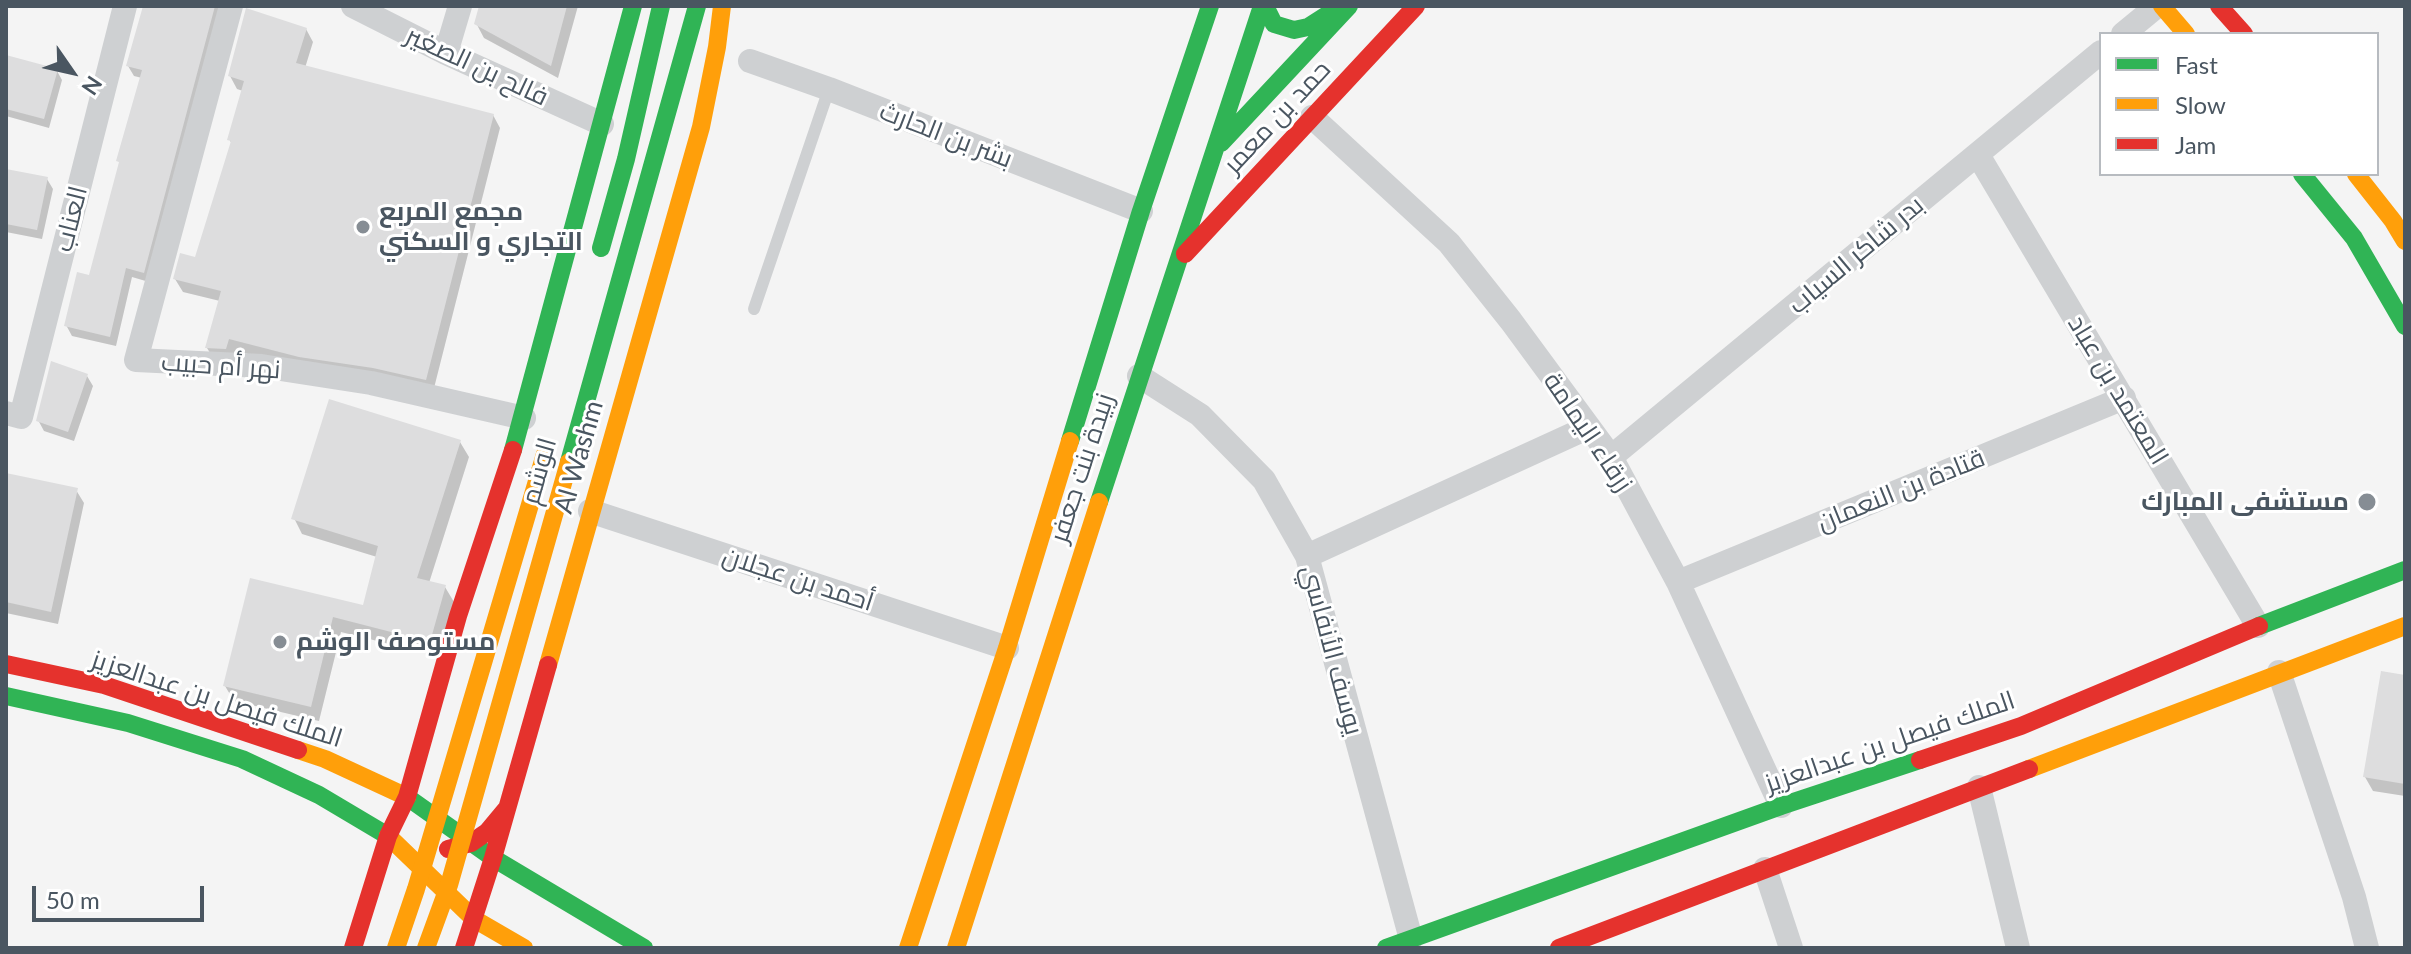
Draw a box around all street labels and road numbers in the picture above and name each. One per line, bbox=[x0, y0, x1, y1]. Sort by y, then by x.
street label: فالح بن الصغير bbox=[401, 19, 553, 113]
street label: حمد بن معمر bbox=[1217, 54, 1337, 180]
street label: بشر بن الحارث bbox=[875, 95, 1017, 175]
street label: العناب bbox=[48, 183, 94, 255]
street label: بدر شاكر السياب bbox=[1782, 190, 1930, 320]
street label: المعتمد بن عباد bbox=[2061, 310, 2175, 470]
street label: نهر أم حبيب bbox=[160, 346, 282, 386]
street label: زرقاء اليمامة bbox=[1537, 367, 1639, 497]
street label: زبيدة بنت جعفر bbox=[1043, 389, 1121, 547]
street label: Al Washm bbox=[548, 397, 610, 517]
street label: الوشم bbox=[515, 434, 563, 508]
street label: قتادة بن النعمان bbox=[1813, 442, 1989, 538]
street label: أحمد بن عجلان bbox=[718, 540, 878, 618]
street label: يوسف الأنفاسي bbox=[1294, 562, 1370, 738]
street label: الملك فيصل بن عبدالعزيز bbox=[88, 644, 346, 754]
street label: الملك فيصل بن عبدالعزيز bbox=[1761, 685, 2019, 799]

